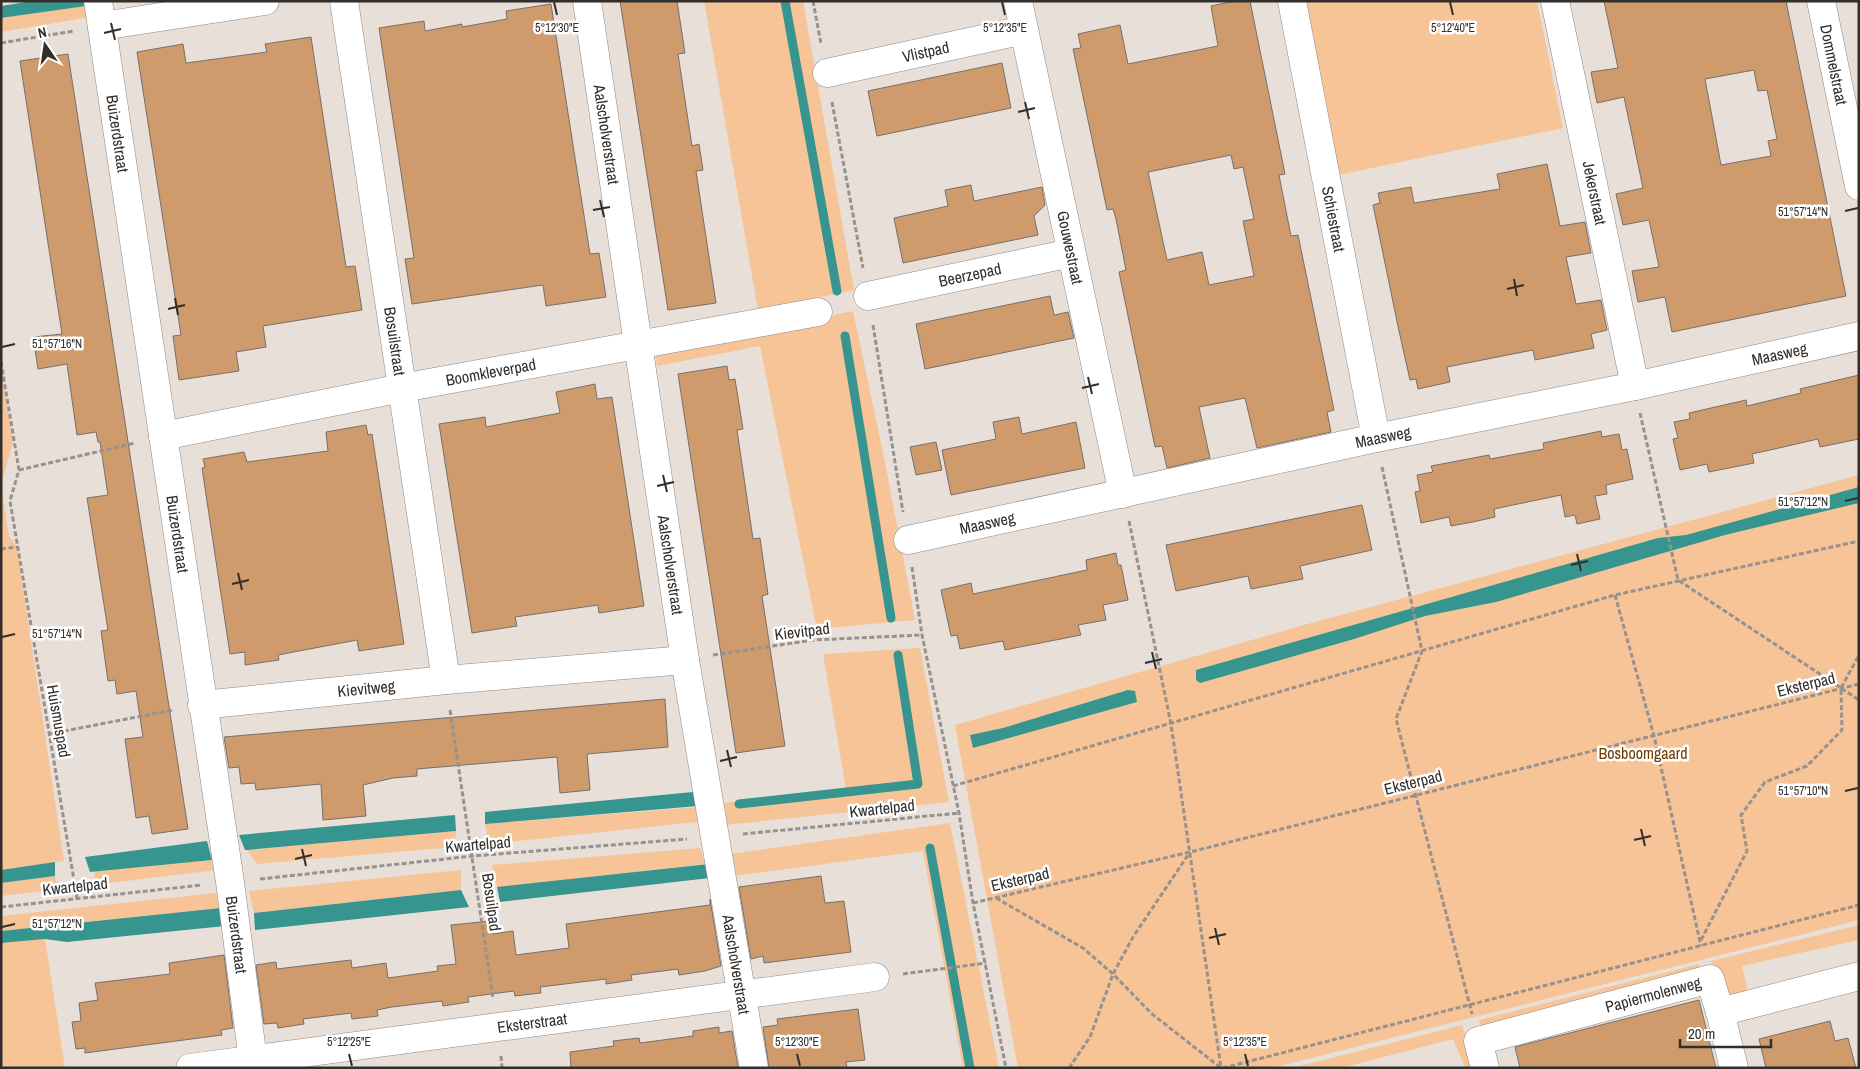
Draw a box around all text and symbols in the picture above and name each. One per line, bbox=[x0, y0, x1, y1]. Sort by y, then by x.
north arrow bbox=[20, 20, 70, 70]
text: 5°12'30"E bbox=[535, 20, 579, 36]
text: 5°12'35"E bbox=[983, 20, 1027, 36]
text: 5°12'40"E bbox=[1431, 20, 1475, 36]
street label: Dommelstraat bbox=[1815, 22, 1853, 107]
text: N bbox=[36, 23, 48, 42]
street label: Vlistpad bbox=[900, 36, 951, 67]
street label: Aalscholverstraat bbox=[588, 82, 625, 186]
street label: Buizerdstraat bbox=[101, 93, 135, 174]
street label: Jekerstraat bbox=[1577, 159, 1612, 227]
street label: Schiestraat bbox=[1317, 184, 1351, 254]
text: 51°57'14"N bbox=[1778, 204, 1828, 220]
street label: Gouwestraat bbox=[1052, 209, 1089, 287]
street label: Beerzepad bbox=[936, 257, 1003, 292]
street label: Bosuilstraat bbox=[379, 305, 411, 377]
text: 51°57'16"N bbox=[32, 336, 82, 352]
street label: Maasweg bbox=[1749, 337, 1810, 371]
street label: Boomkleverpad bbox=[444, 353, 538, 391]
street label: Maasweg bbox=[1353, 420, 1413, 453]
street label: Buizerdstraat bbox=[161, 494, 195, 575]
text: 51°57'12"N bbox=[1778, 494, 1828, 510]
street label: Maasweg bbox=[957, 506, 1018, 539]
street label: Aalscholverstraat bbox=[652, 512, 689, 617]
street label: Kievitpad bbox=[773, 617, 831, 645]
text: 51°57'14"N bbox=[32, 626, 82, 642]
street label: Eksterpad bbox=[1775, 666, 1837, 702]
street label: Kievitweg bbox=[336, 674, 397, 702]
street label: Huismuspad bbox=[42, 683, 76, 759]
park label: Bosboomgaard bbox=[1599, 742, 1687, 764]
street label: Eksterpad bbox=[1382, 764, 1444, 800]
text: 51°57'10"N bbox=[1778, 783, 1828, 799]
street label: Kwartelpad bbox=[848, 794, 916, 822]
street label: Kwartelpad bbox=[444, 830, 512, 858]
street label: Eksterpad bbox=[989, 862, 1051, 896]
street label: Kwartelpad bbox=[41, 872, 109, 900]
street label: Bosuilpad bbox=[477, 872, 507, 932]
street label: Buizerdstraat bbox=[221, 895, 253, 975]
street label: Aalscholverstraat bbox=[717, 912, 756, 1016]
text: 51°57'12"N bbox=[32, 916, 82, 932]
street label: Papiermolenweg bbox=[1603, 971, 1704, 1018]
street label: Eksterstraat bbox=[496, 1007, 569, 1038]
scale bar bbox=[1680, 1016, 1771, 1048]
text: 20 m bbox=[1688, 1023, 1715, 1044]
text: 5°12'25"E bbox=[327, 1034, 371, 1050]
text: 5°12'30"E bbox=[775, 1034, 819, 1050]
text: 5°12'35"E bbox=[1223, 1034, 1267, 1050]

